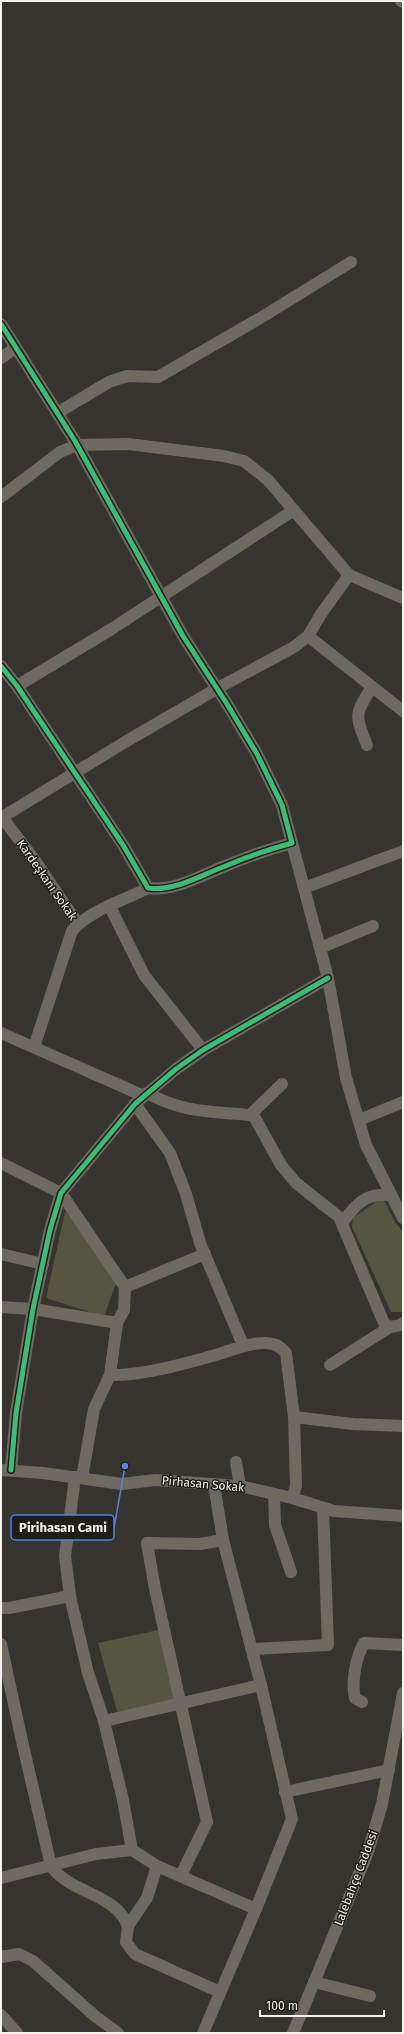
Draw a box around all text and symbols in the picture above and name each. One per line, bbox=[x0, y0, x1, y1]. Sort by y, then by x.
street label: Kardeşkanı Sokak bbox=[14, 837, 81, 924]
street label: Pirhasan Sokak bbox=[161, 1473, 246, 1495]
callout: Pirihasan Cami bbox=[11, 1515, 114, 1540]
text: Pirihasan Cami bbox=[19, 1520, 107, 1535]
street label: Lalebahçe Caddesi bbox=[331, 1828, 381, 1928]
scale bar bbox=[260, 1992, 384, 2018]
text: 100 m bbox=[266, 1999, 298, 2013]

